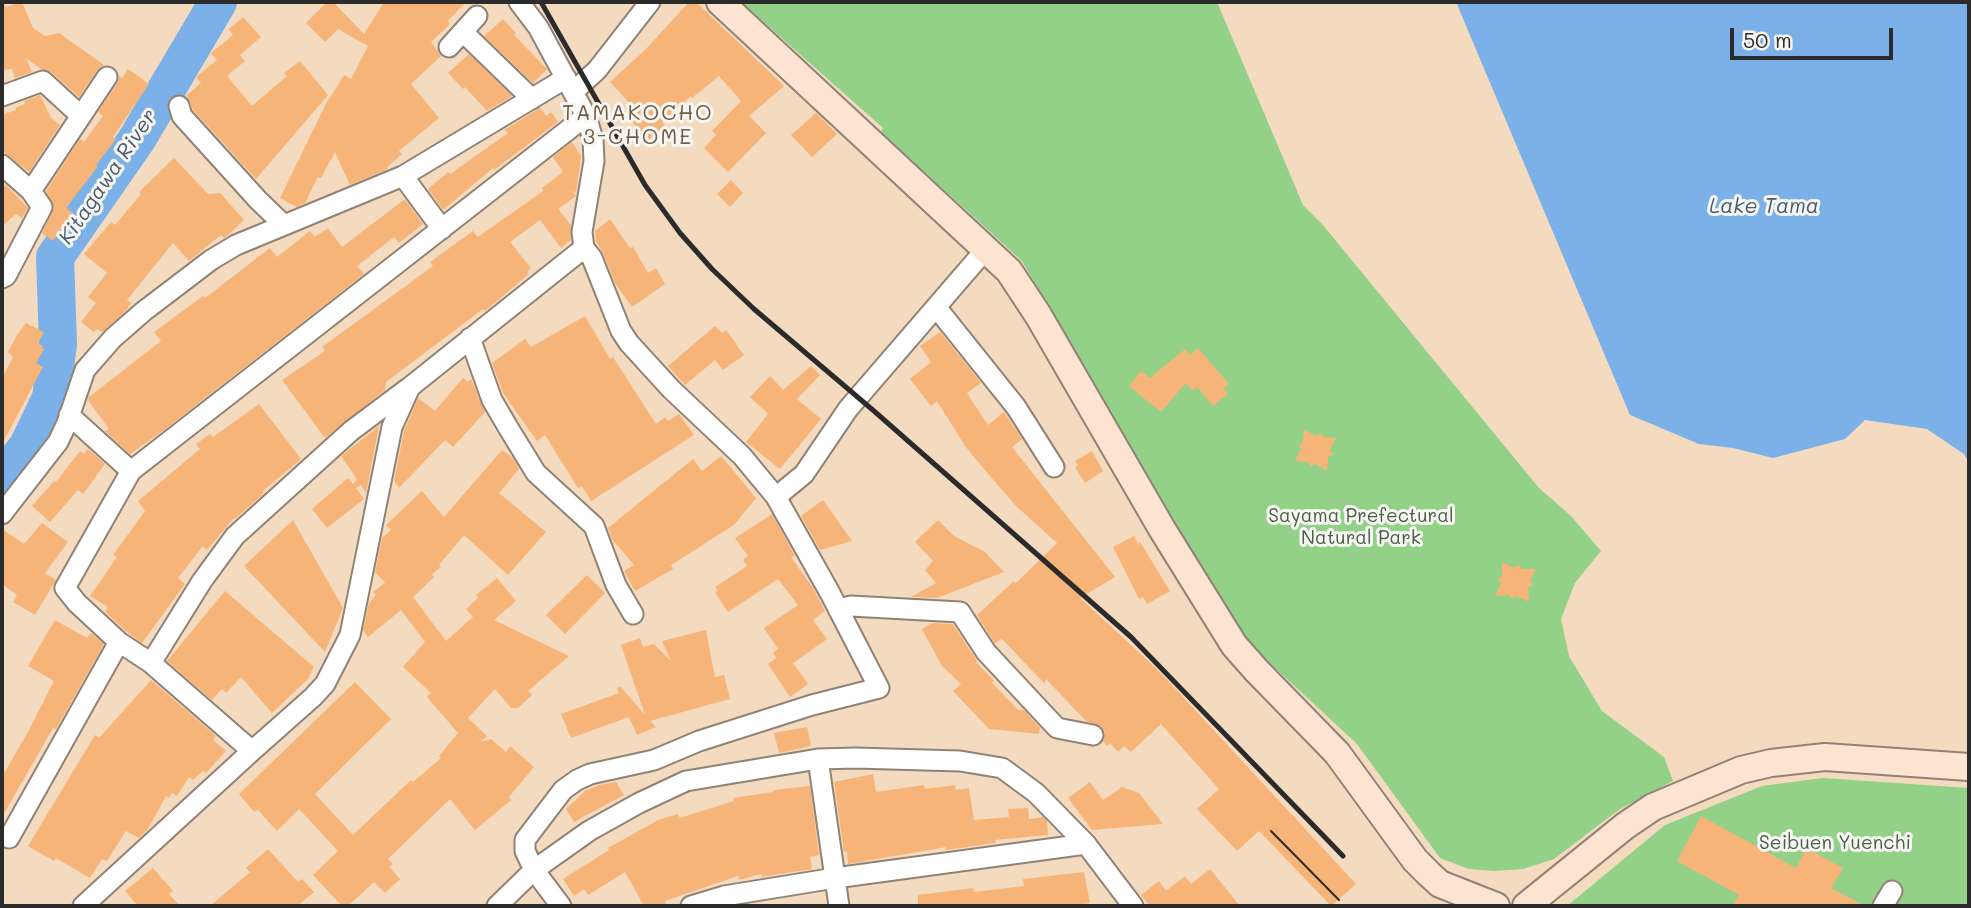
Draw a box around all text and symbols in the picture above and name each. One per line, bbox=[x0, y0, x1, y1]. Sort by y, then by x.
scale bar bbox=[1733, 14, 1896, 58]
text: 50 m bbox=[1743, 26, 1792, 53]
district label: TAMAKOCHO 3-CHOME bbox=[563, 101, 713, 151]
water label: Kitagawa River bbox=[54, 105, 162, 249]
water label: Lake Tama bbox=[1709, 194, 1819, 220]
park label: Sayama Prefectural Natural Park bbox=[1268, 505, 1454, 549]
park label: Seibuen Yuenchi bbox=[1759, 832, 1911, 854]

